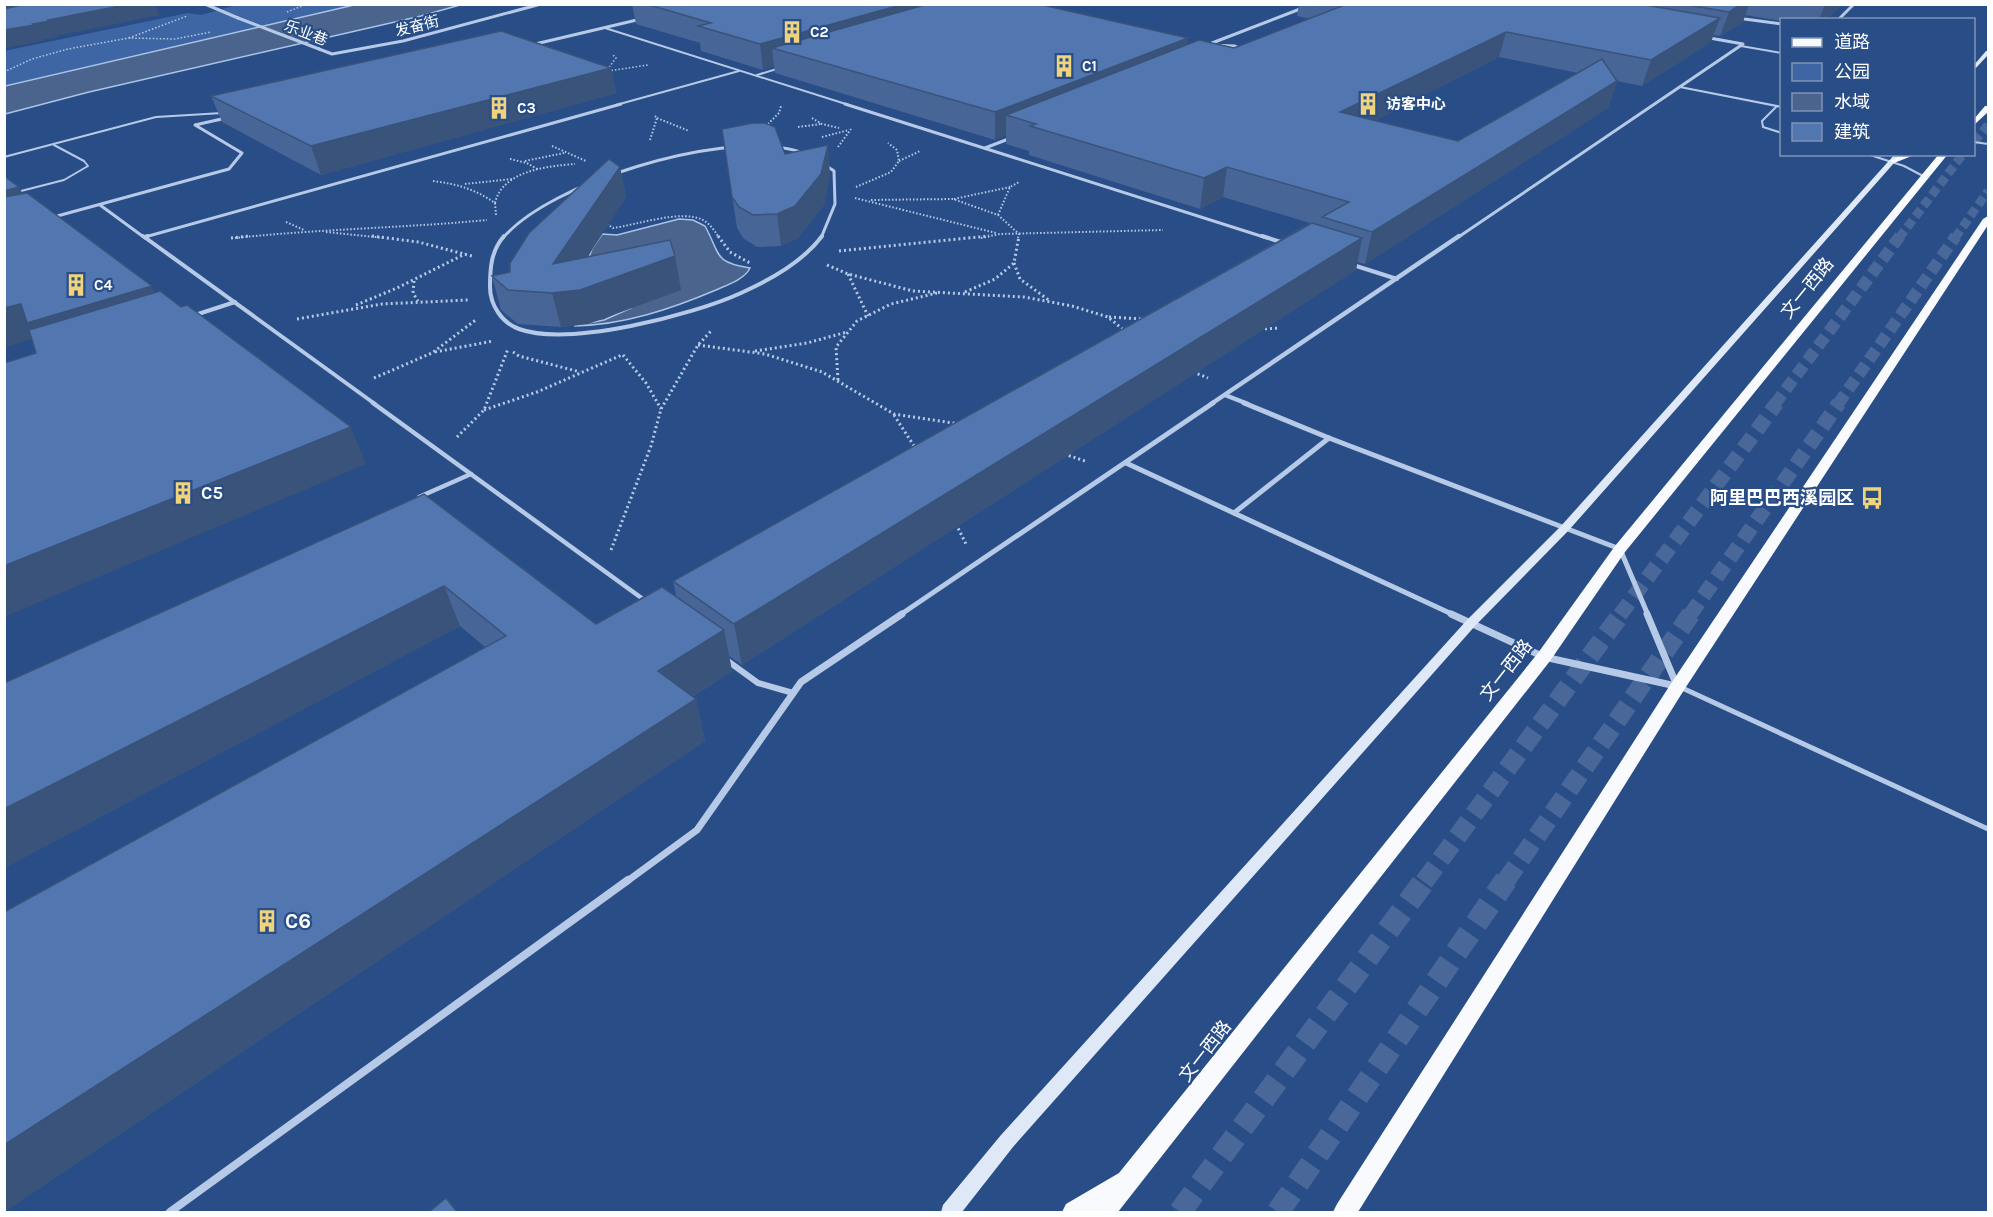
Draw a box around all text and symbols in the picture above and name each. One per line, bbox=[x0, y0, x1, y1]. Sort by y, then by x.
street label: 发奋街 bbox=[393, 12, 441, 40]
street label: 乐业巷 bbox=[282, 17, 330, 49]
legend bbox=[1780, 18, 1975, 156]
building icon: C2 bbox=[779, 19, 805, 45]
place label: C2 bbox=[810, 23, 829, 41]
text: 道路 bbox=[1834, 31, 1870, 53]
building icon: C1 bbox=[1051, 53, 1077, 79]
place label: C1 bbox=[1082, 57, 1097, 75]
text: 公园 bbox=[1834, 61, 1870, 83]
building icon: 访客中心 bbox=[1355, 91, 1381, 117]
text: 水域 bbox=[1834, 91, 1870, 113]
building icon: C3 bbox=[486, 95, 512, 121]
place label: 访客中心 bbox=[1386, 95, 1446, 113]
place label: C3 bbox=[517, 99, 536, 117]
text: 建筑 bbox=[1834, 121, 1870, 143]
street label: 文一西路 bbox=[1776, 253, 1838, 323]
building icon: C4 bbox=[63, 272, 89, 298]
place label: C4 bbox=[94, 276, 113, 294]
building icon: C5 bbox=[170, 480, 196, 506]
place label: C5 bbox=[201, 482, 223, 504]
bus stop icon: 阿里巴巴西溪园区 bbox=[1859, 485, 1885, 511]
place label: 阿里巴巴西溪园区 bbox=[1710, 487, 1854, 509]
street label: 文一西路 bbox=[1475, 635, 1537, 705]
building icon: C6 bbox=[254, 908, 280, 934]
place label: C6 bbox=[285, 909, 311, 933]
street label: 文一西路 bbox=[1174, 1016, 1236, 1086]

